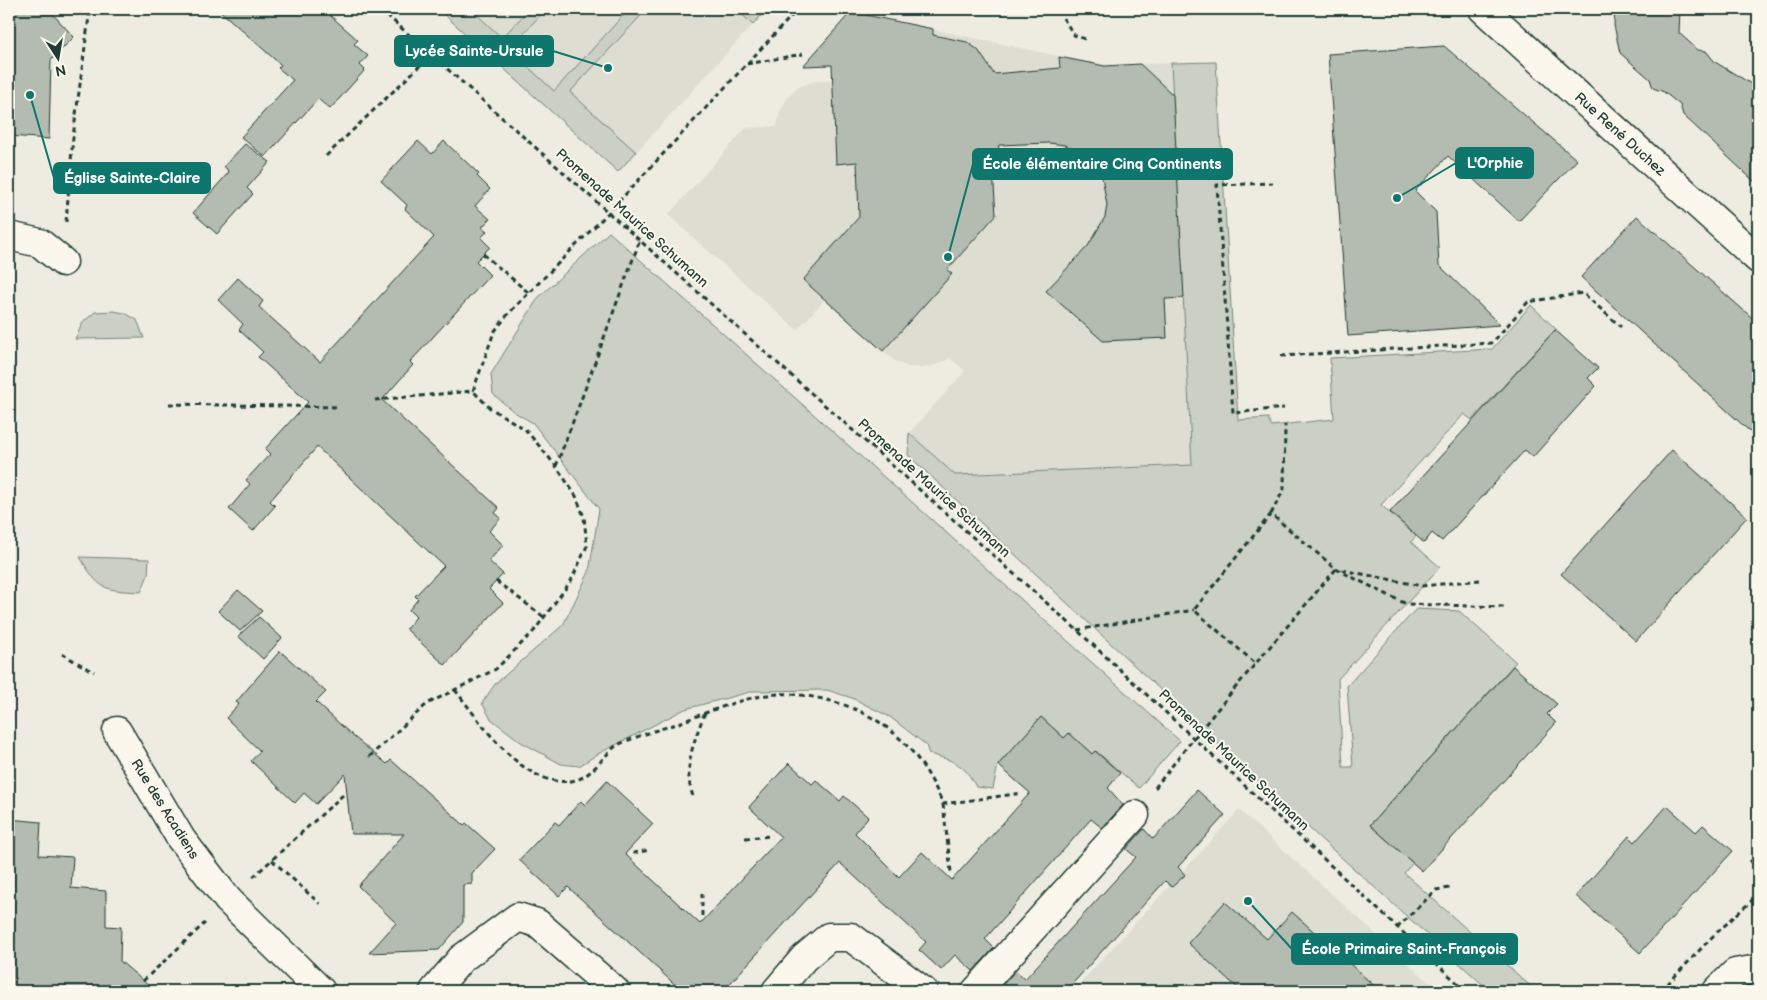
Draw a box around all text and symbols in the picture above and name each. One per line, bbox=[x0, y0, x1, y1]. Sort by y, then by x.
north arrow bbox=[32, 32, 82, 82]
callout: Lycée Sainte-Ursule bbox=[395, 36, 553, 66]
text: Lycée Sainte-Ursule bbox=[405, 42, 544, 61]
text: N bbox=[54, 61, 68, 80]
street label: Rue René Duchez bbox=[1571, 89, 1669, 179]
street label: Promenade Maurice Schumann bbox=[552, 145, 712, 291]
callout: L'Orphie bbox=[1456, 148, 1533, 178]
callout: École élémentaire Cinq Continents bbox=[973, 149, 1232, 179]
text: École élémentaire Cinq Continents bbox=[982, 154, 1222, 174]
text: L'Orphie bbox=[1467, 154, 1524, 173]
callout: Église Sainte-Claire bbox=[54, 163, 210, 193]
text: Église Sainte-Claire bbox=[64, 168, 200, 188]
street label: Promenade Maurice Schumann bbox=[854, 415, 1014, 561]
street label: Promenade Maurice Schumann bbox=[1155, 686, 1313, 834]
street label: Rue des Acadiens bbox=[127, 756, 203, 862]
callout: École Primaire Saint-François bbox=[1292, 934, 1517, 964]
text: École Primaire Saint-François bbox=[1302, 939, 1506, 959]

